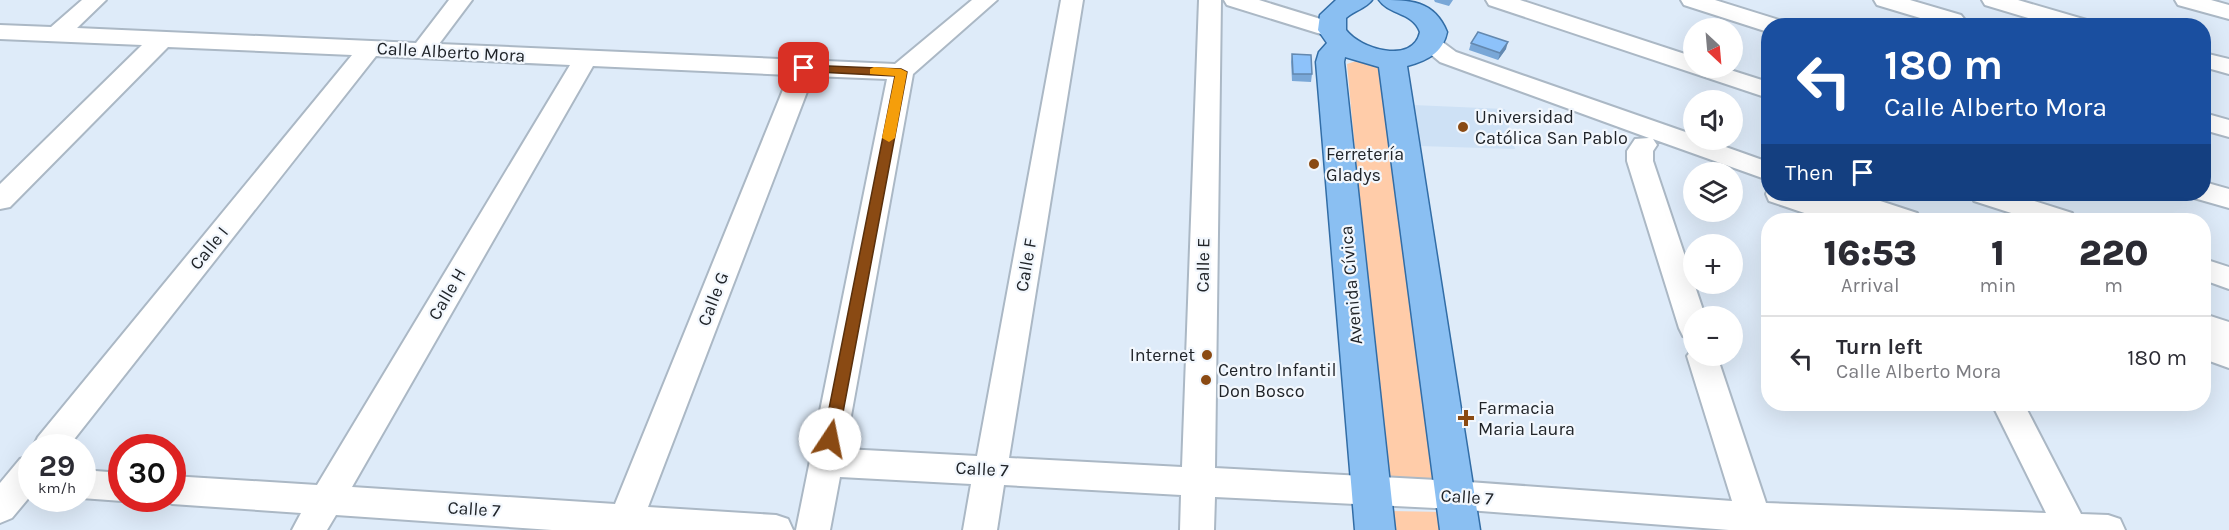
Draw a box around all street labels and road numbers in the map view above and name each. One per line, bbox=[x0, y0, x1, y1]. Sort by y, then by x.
street label: Calle Alberto Mora bbox=[376, 37, 526, 67]
street label: Calle I bbox=[185, 222, 233, 274]
street label: Avenida Cívica bbox=[1335, 225, 1367, 345]
street label: Calle F bbox=[1010, 237, 1042, 293]
street label: Calle E bbox=[1192, 237, 1214, 293]
street label: Calle H bbox=[423, 264, 471, 324]
street label: Calle G bbox=[693, 269, 733, 329]
street label: Calle 7 bbox=[955, 457, 1010, 481]
street label: Calle 7 bbox=[1440, 484, 1495, 510]
street label: Calle 7 bbox=[447, 496, 502, 522]

